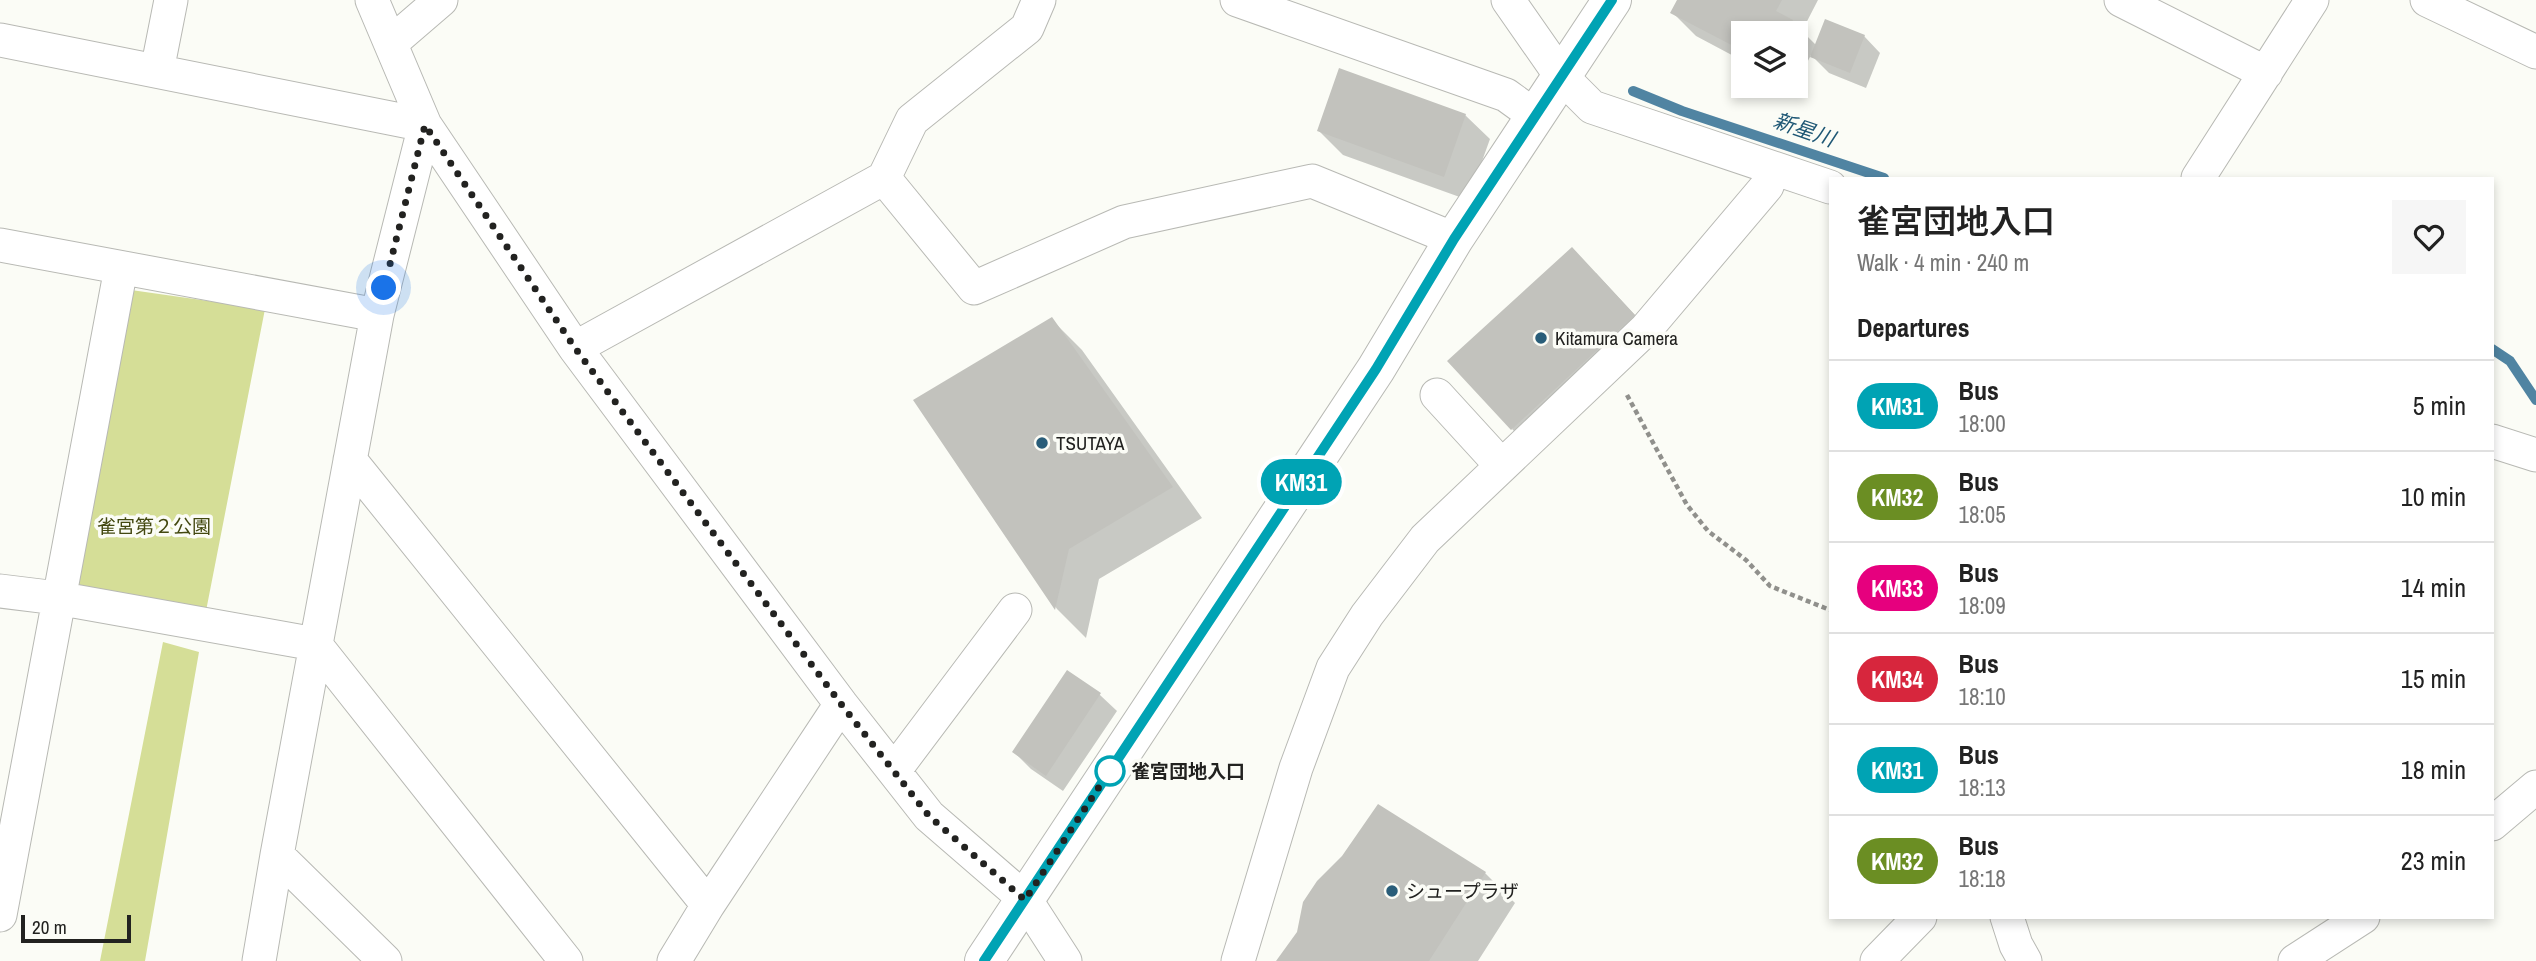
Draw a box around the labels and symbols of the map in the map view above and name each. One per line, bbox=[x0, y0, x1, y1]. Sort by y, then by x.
water label: 新星川 bbox=[1770, 106, 1841, 154]
your location bbox=[366, 270, 401, 305]
place label: Kitamura Camera bbox=[1555, 325, 1678, 351]
marker: Kitamura Camera bbox=[1533, 330, 1549, 346]
place label: TSUTAYA bbox=[1056, 430, 1125, 456]
marker: TSUTAYA bbox=[1034, 435, 1050, 451]
line badge: KM31 bbox=[1252, 459, 1350, 505]
park label: 雀宮第２公園 bbox=[97, 513, 211, 539]
marker: 雀宮団地入口 bbox=[1095, 756, 1125, 786]
place label: 雀宮団地入口 bbox=[1131, 758, 1245, 784]
place label: シュープラザ bbox=[1406, 878, 1519, 904]
marker: シュープラザ bbox=[1384, 883, 1400, 899]
scale bar bbox=[21, 912, 131, 944]

